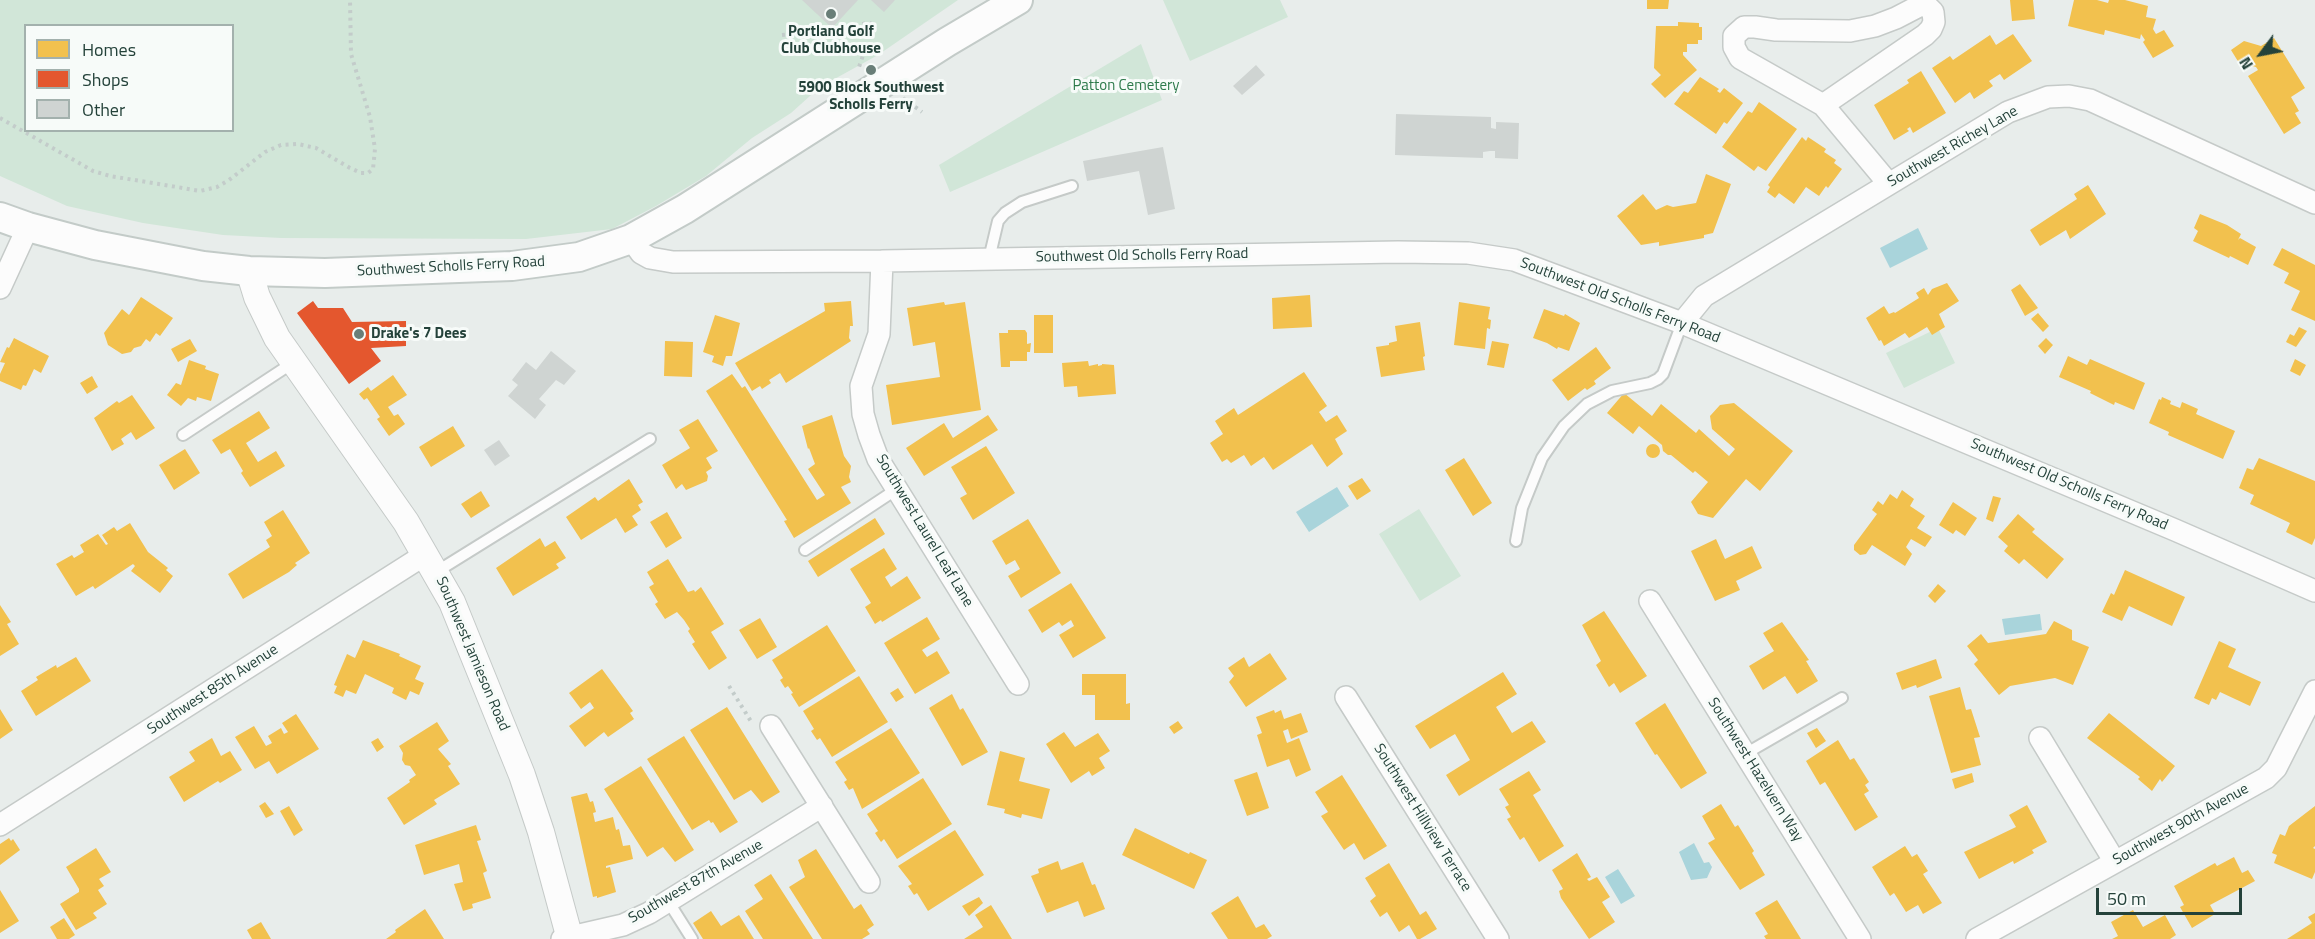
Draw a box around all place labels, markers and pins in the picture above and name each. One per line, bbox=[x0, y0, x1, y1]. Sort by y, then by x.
marker: Portland Golf Club Clubhouse bbox=[824, 7, 838, 21]
place label: Portland Golf Club Clubhouse bbox=[781, 23, 881, 58]
marker: 5900 Block Southwest Scholls Ferry bbox=[864, 63, 878, 77]
place label: 5900 Block Southwest Scholls Ferry bbox=[798, 79, 944, 114]
place label: Drake's 7 Dees bbox=[371, 325, 467, 343]
marker: Drake's 7 Dees bbox=[352, 327, 366, 341]

